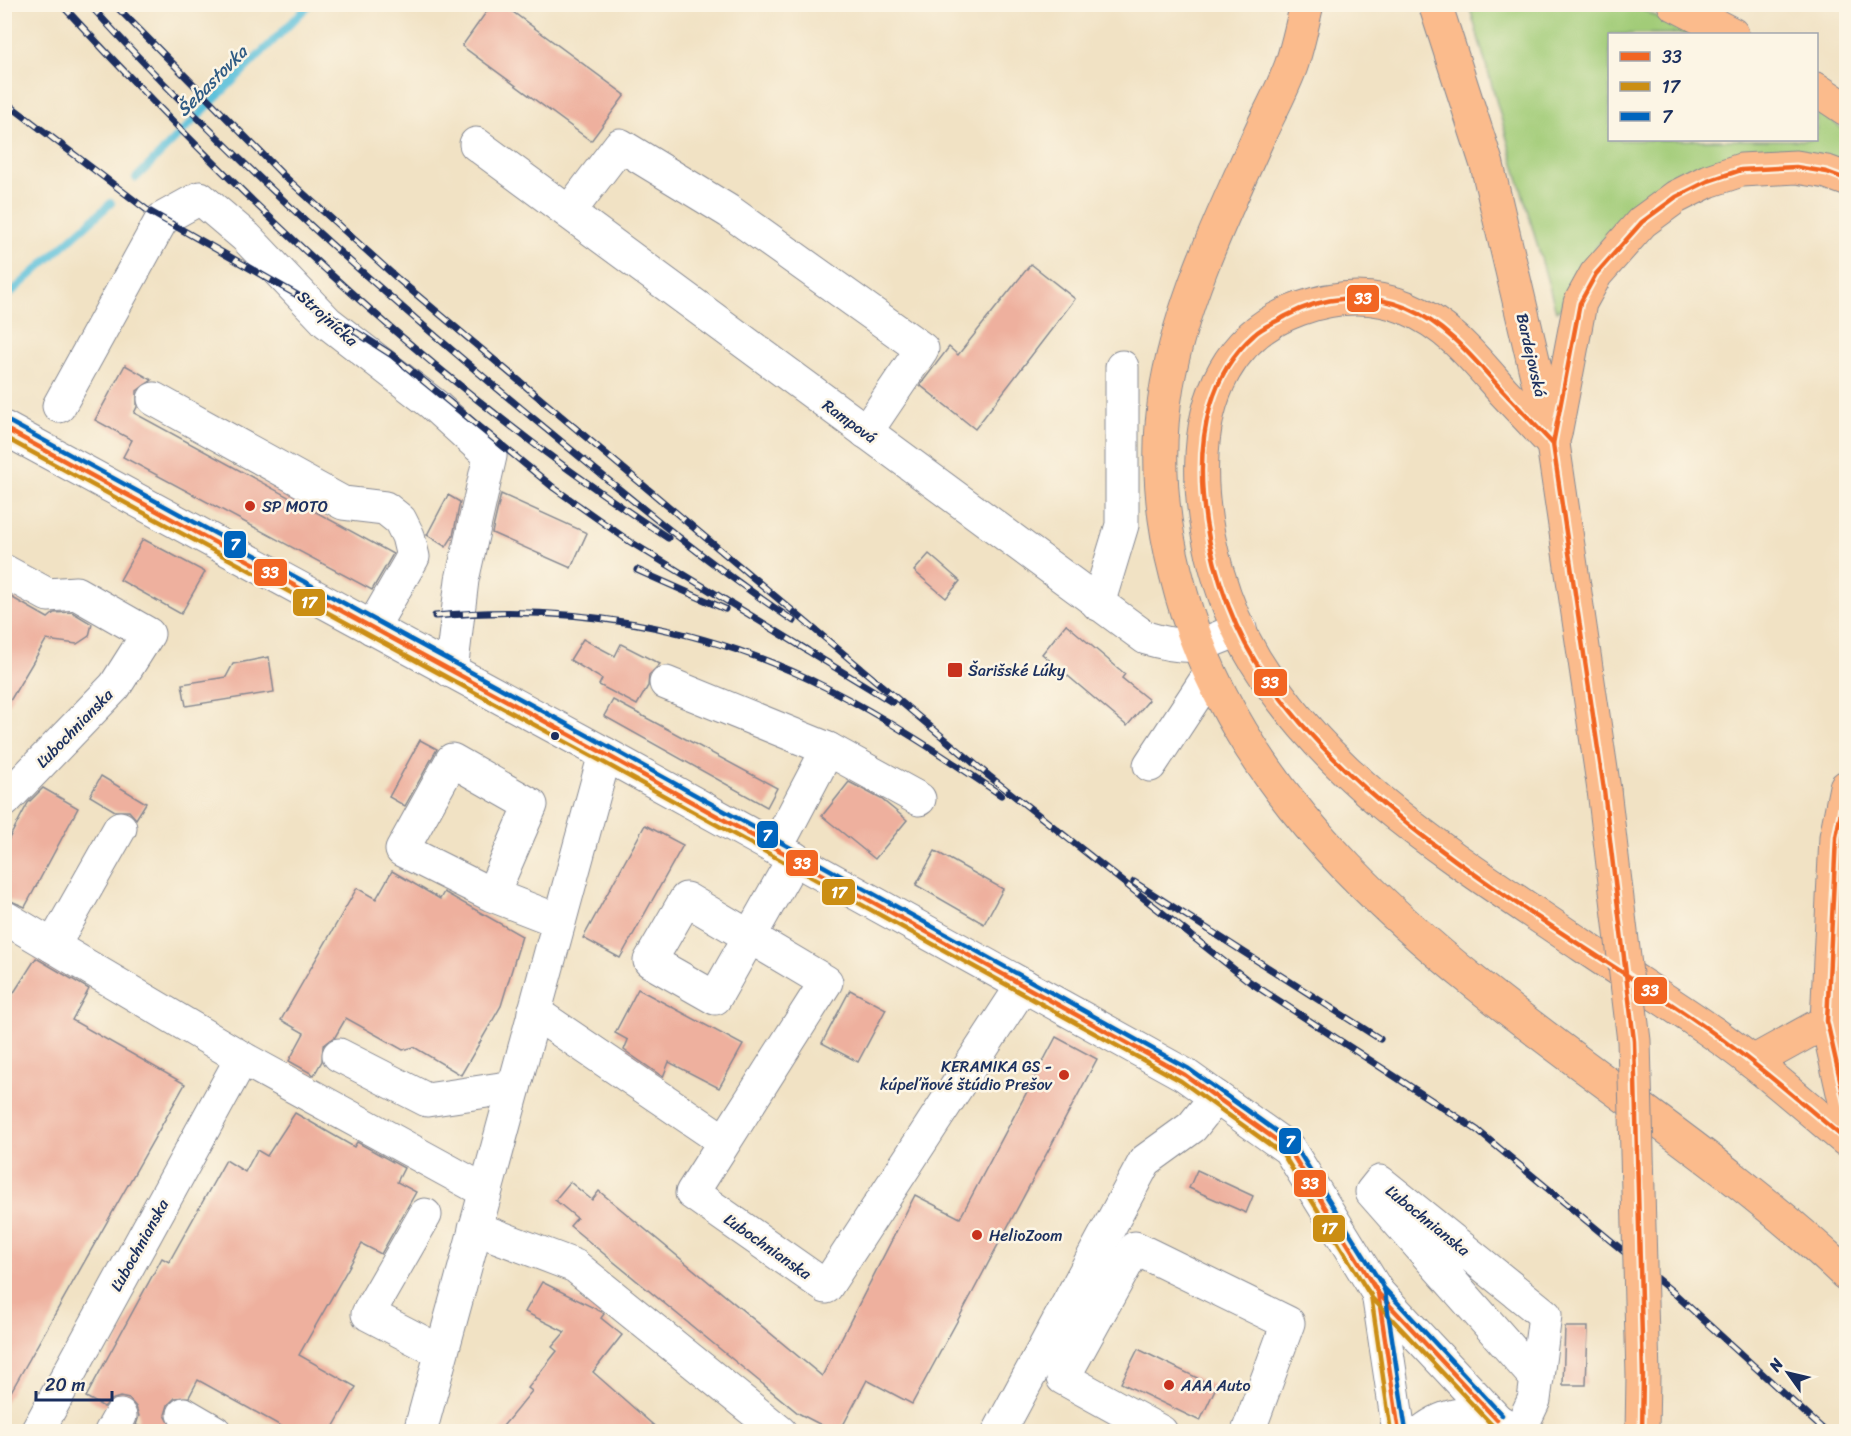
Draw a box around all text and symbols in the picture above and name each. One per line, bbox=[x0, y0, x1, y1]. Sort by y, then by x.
legend bbox=[1608, 33, 1818, 141]
water label: Šebastovka bbox=[169, 36, 257, 124]
text: 33 bbox=[1662, 41, 1682, 73]
text: 17 bbox=[1662, 71, 1682, 103]
text: 7 bbox=[1662, 101, 1674, 133]
street label: Strojnícka bbox=[290, 283, 366, 355]
line badge: 33 bbox=[1346, 284, 1380, 313]
text: 33 bbox=[1353, 284, 1372, 313]
street label: Bardejovská bbox=[1508, 310, 1555, 400]
street label: Rampová bbox=[816, 391, 883, 451]
place label: SP MOTO bbox=[262, 492, 328, 521]
marker: SP MOTO bbox=[243, 499, 257, 513]
line badge: 7 bbox=[223, 530, 247, 559]
text: 7 bbox=[230, 530, 241, 559]
line badge: 33 bbox=[253, 558, 288, 587]
text: 33 bbox=[260, 558, 279, 587]
line badge: 17 bbox=[292, 588, 326, 617]
text: 17 bbox=[301, 588, 319, 617]
place label: Šarišské Lúky bbox=[968, 656, 1066, 685]
marker: Šarišské Lúky bbox=[946, 661, 964, 679]
line badge: 33 bbox=[1253, 668, 1288, 697]
text: 33 bbox=[1260, 668, 1279, 697]
street label: Ľubochnianska bbox=[28, 681, 121, 775]
unlabelled marker bbox=[549, 730, 561, 742]
line badge: 7 bbox=[756, 820, 779, 849]
text: 7 bbox=[762, 821, 773, 850]
line badge: 33 bbox=[785, 849, 819, 877]
text: 33 bbox=[792, 849, 811, 878]
line badge: 17 bbox=[821, 878, 856, 906]
text: 17 bbox=[831, 878, 849, 907]
line badge: 33 bbox=[1633, 976, 1668, 1005]
text: 33 bbox=[1640, 976, 1659, 1005]
place label: KERAMIKA GS - kúpeľňové štúdio Prešov bbox=[880, 1052, 1054, 1099]
marker: KERAMIKA GS - kúpeľňové štúdio Prešov bbox=[1057, 1068, 1071, 1082]
line badge: 7 bbox=[1278, 1127, 1302, 1155]
text: 7 bbox=[1285, 1127, 1296, 1156]
line badge: 33 bbox=[1293, 1169, 1327, 1198]
text: 33 bbox=[1300, 1169, 1319, 1198]
street label: Ľubochnianska bbox=[1379, 1177, 1477, 1264]
street label: Ľubochnianska bbox=[102, 1193, 177, 1297]
street label: Ľubochnianska bbox=[718, 1205, 819, 1288]
line badge: 17 bbox=[1312, 1214, 1346, 1243]
text: 17 bbox=[1321, 1214, 1339, 1243]
place label: HelioZoom bbox=[989, 1221, 1062, 1250]
marker: HelioZoom bbox=[970, 1228, 984, 1242]
north arrow bbox=[1758, 1343, 1818, 1403]
text: N bbox=[1760, 1351, 1792, 1378]
scale bar bbox=[36, 1364, 112, 1402]
text: 20 m bbox=[45, 1369, 85, 1401]
place label: AAA Auto bbox=[1180, 1371, 1251, 1400]
marker: AAA Auto bbox=[1162, 1378, 1176, 1392]

